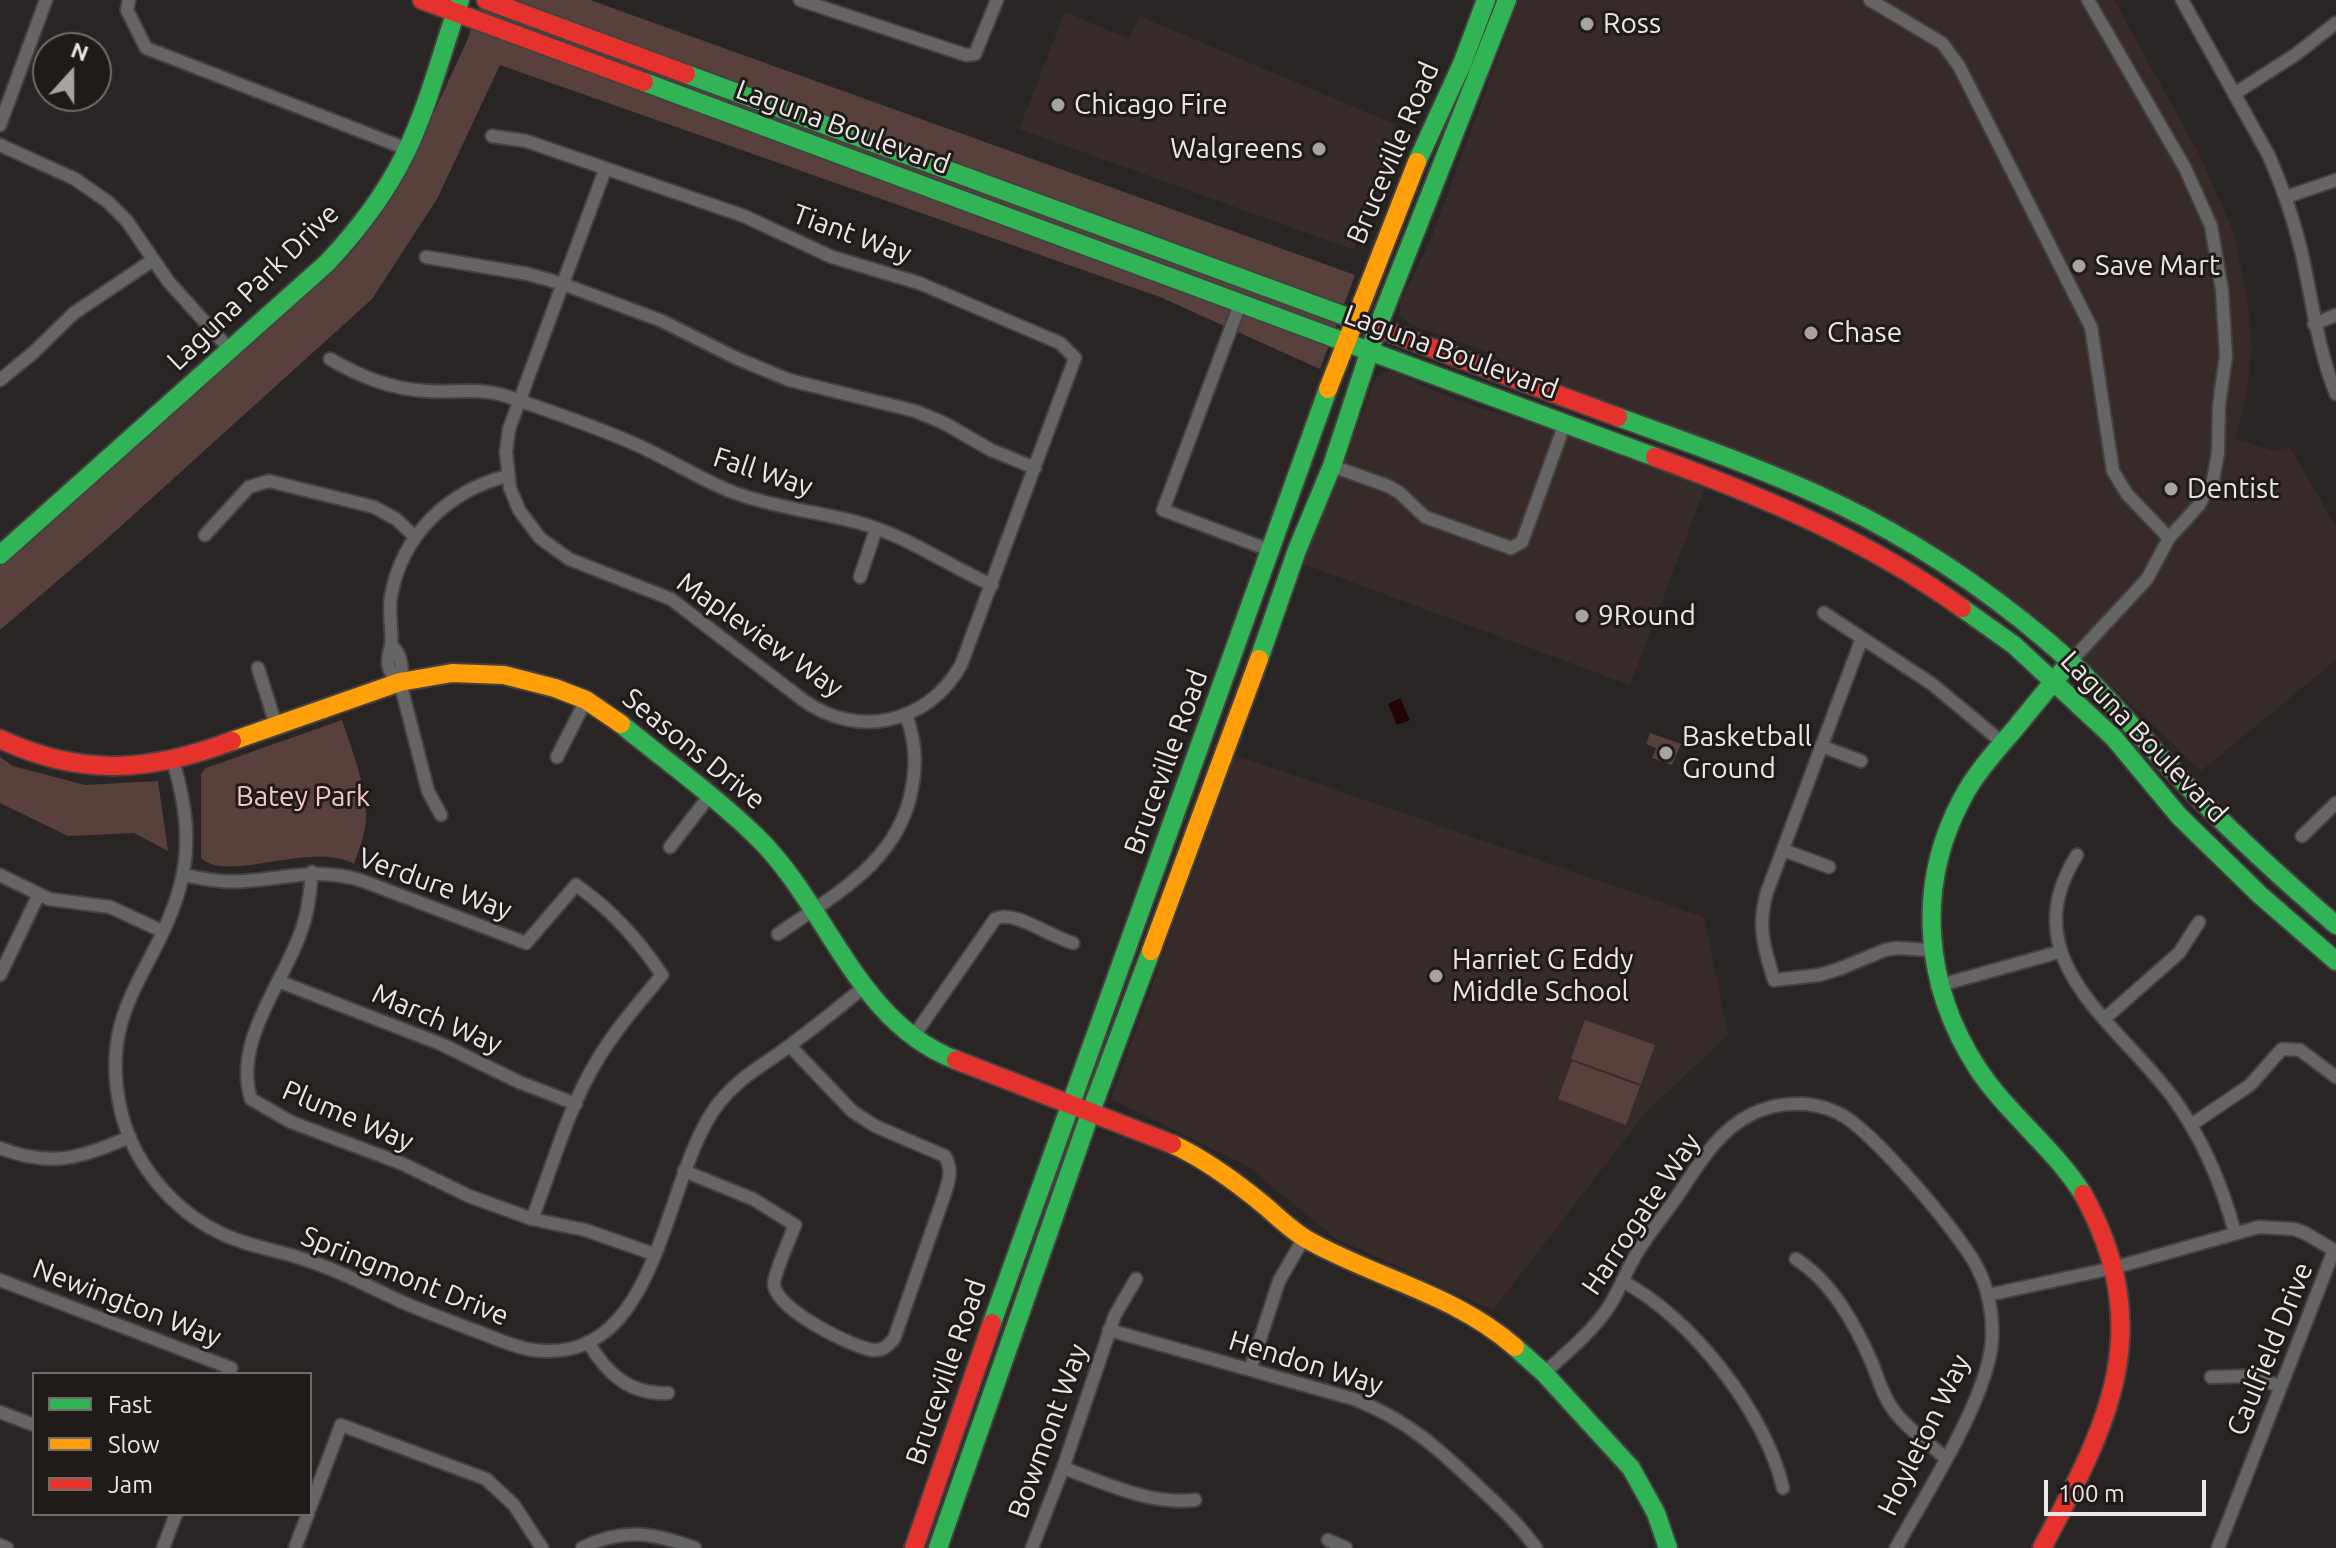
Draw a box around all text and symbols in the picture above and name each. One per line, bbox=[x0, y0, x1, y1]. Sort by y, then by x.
place label: Ross bbox=[1603, 7, 1661, 41]
marker: Ross bbox=[1578, 15, 1596, 33]
north arrow bbox=[32, 32, 112, 112]
text: N bbox=[68, 36, 92, 66]
street label: Bruceville Road bbox=[1340, 57, 1446, 249]
street label: Laguna Boulevard bbox=[731, 73, 955, 181]
place label: Chicago Fire bbox=[1074, 88, 1228, 122]
marker: Chicago Fire bbox=[1049, 96, 1067, 114]
place label: Walgreens bbox=[1170, 132, 1303, 166]
marker: Walgreens bbox=[1310, 140, 1328, 158]
street label: Laguna Park Drive bbox=[160, 196, 346, 378]
street label: Tiant Way bbox=[788, 197, 916, 271]
place label: Save Mart bbox=[2095, 249, 2220, 283]
marker: Save Mart bbox=[2070, 257, 2088, 275]
street label: Laguna Boulevard bbox=[1339, 298, 1563, 406]
place label: Chase bbox=[1827, 316, 1902, 350]
marker: Chase bbox=[1802, 324, 1820, 342]
street label: Fall Way bbox=[709, 440, 817, 504]
place label: Dentist bbox=[2187, 472, 2279, 506]
marker: Dentist bbox=[2162, 480, 2180, 498]
street label: Mapleview Way bbox=[670, 565, 850, 705]
place label: 9Round bbox=[1598, 599, 1696, 633]
marker: 9Round bbox=[1573, 607, 1591, 625]
street label: Laguna Boulevard bbox=[2054, 644, 2234, 830]
street label: Bruceville Road bbox=[1117, 665, 1215, 859]
street label: Seasons Drive bbox=[616, 681, 772, 817]
place label: Basketball Ground bbox=[1682, 720, 1812, 786]
marker: Basketball Ground bbox=[1657, 744, 1675, 762]
park label: Batey Park bbox=[236, 780, 370, 814]
street label: Verdure Way bbox=[354, 841, 516, 927]
place label: Harriet G Eddy Middle School bbox=[1452, 943, 1633, 1009]
marker: Harriet G Eddy Middle School bbox=[1427, 967, 1445, 985]
street label: March Way bbox=[367, 977, 507, 1061]
street label: Plume Way bbox=[277, 1073, 419, 1159]
street label: Harrogate Way bbox=[1575, 1127, 1707, 1301]
street label: Springmont Drive bbox=[296, 1219, 514, 1333]
street label: Newington Way bbox=[28, 1252, 226, 1354]
street label: Caulfield Drive bbox=[2220, 1257, 2320, 1441]
street label: Bruceville Road bbox=[898, 1275, 994, 1469]
street label: Hendon Way bbox=[1225, 1324, 1387, 1402]
street label: Bowmont Way bbox=[1001, 1339, 1095, 1523]
street label: Hoyleton Way bbox=[1871, 1349, 1977, 1521]
legend bbox=[32, 1372, 312, 1516]
text: Fast bbox=[108, 1391, 152, 1418]
text: Slow bbox=[108, 1431, 160, 1458]
scale bar bbox=[2048, 1464, 2210, 1514]
text: Jam bbox=[108, 1471, 153, 1498]
text: 100 m bbox=[2058, 1480, 2125, 1507]

